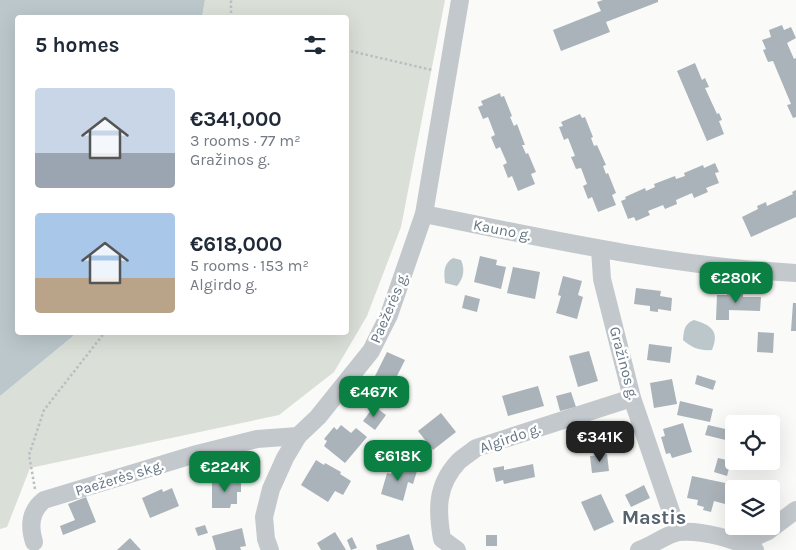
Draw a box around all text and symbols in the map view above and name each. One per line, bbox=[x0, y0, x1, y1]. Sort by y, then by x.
icon: filters bbox=[301, 31, 329, 59]
text: 5 homes bbox=[35, 33, 120, 57]
text: €341,000 bbox=[190, 107, 282, 131]
icon: home bbox=[75, 108, 135, 168]
text: 3 rooms · 77 m² bbox=[190, 131, 301, 150]
text: Gražinos g. bbox=[190, 150, 270, 169]
street label: Kauno g. bbox=[472, 216, 533, 244]
text: €618,000 bbox=[190, 232, 282, 256]
icon: home bbox=[75, 233, 135, 293]
text: 5 rooms · 153 m² bbox=[190, 256, 309, 275]
pin: €280K bbox=[701, 262, 771, 304]
text: €280K bbox=[711, 268, 761, 287]
street label: Paežerės g. bbox=[366, 270, 412, 346]
text: Algirdo g. bbox=[190, 275, 257, 294]
street label: Gražinos g. bbox=[606, 325, 642, 402]
pin: €467K bbox=[339, 376, 409, 418]
text: €467K bbox=[350, 382, 398, 401]
map controls bbox=[725, 415, 780, 535]
button: locate bbox=[725, 415, 780, 470]
street label: Algirdo g. bbox=[477, 419, 543, 457]
pin: €341K bbox=[565, 420, 635, 463]
text: €341K bbox=[577, 427, 623, 446]
pin: €618K bbox=[363, 440, 433, 482]
text: €618K bbox=[375, 446, 421, 465]
pin: €224K bbox=[190, 450, 260, 493]
street label: Paežerės skg. bbox=[73, 456, 166, 500]
text: €224K bbox=[200, 457, 250, 476]
button: layers bbox=[725, 480, 780, 535]
district label: Mastis bbox=[622, 506, 686, 529]

